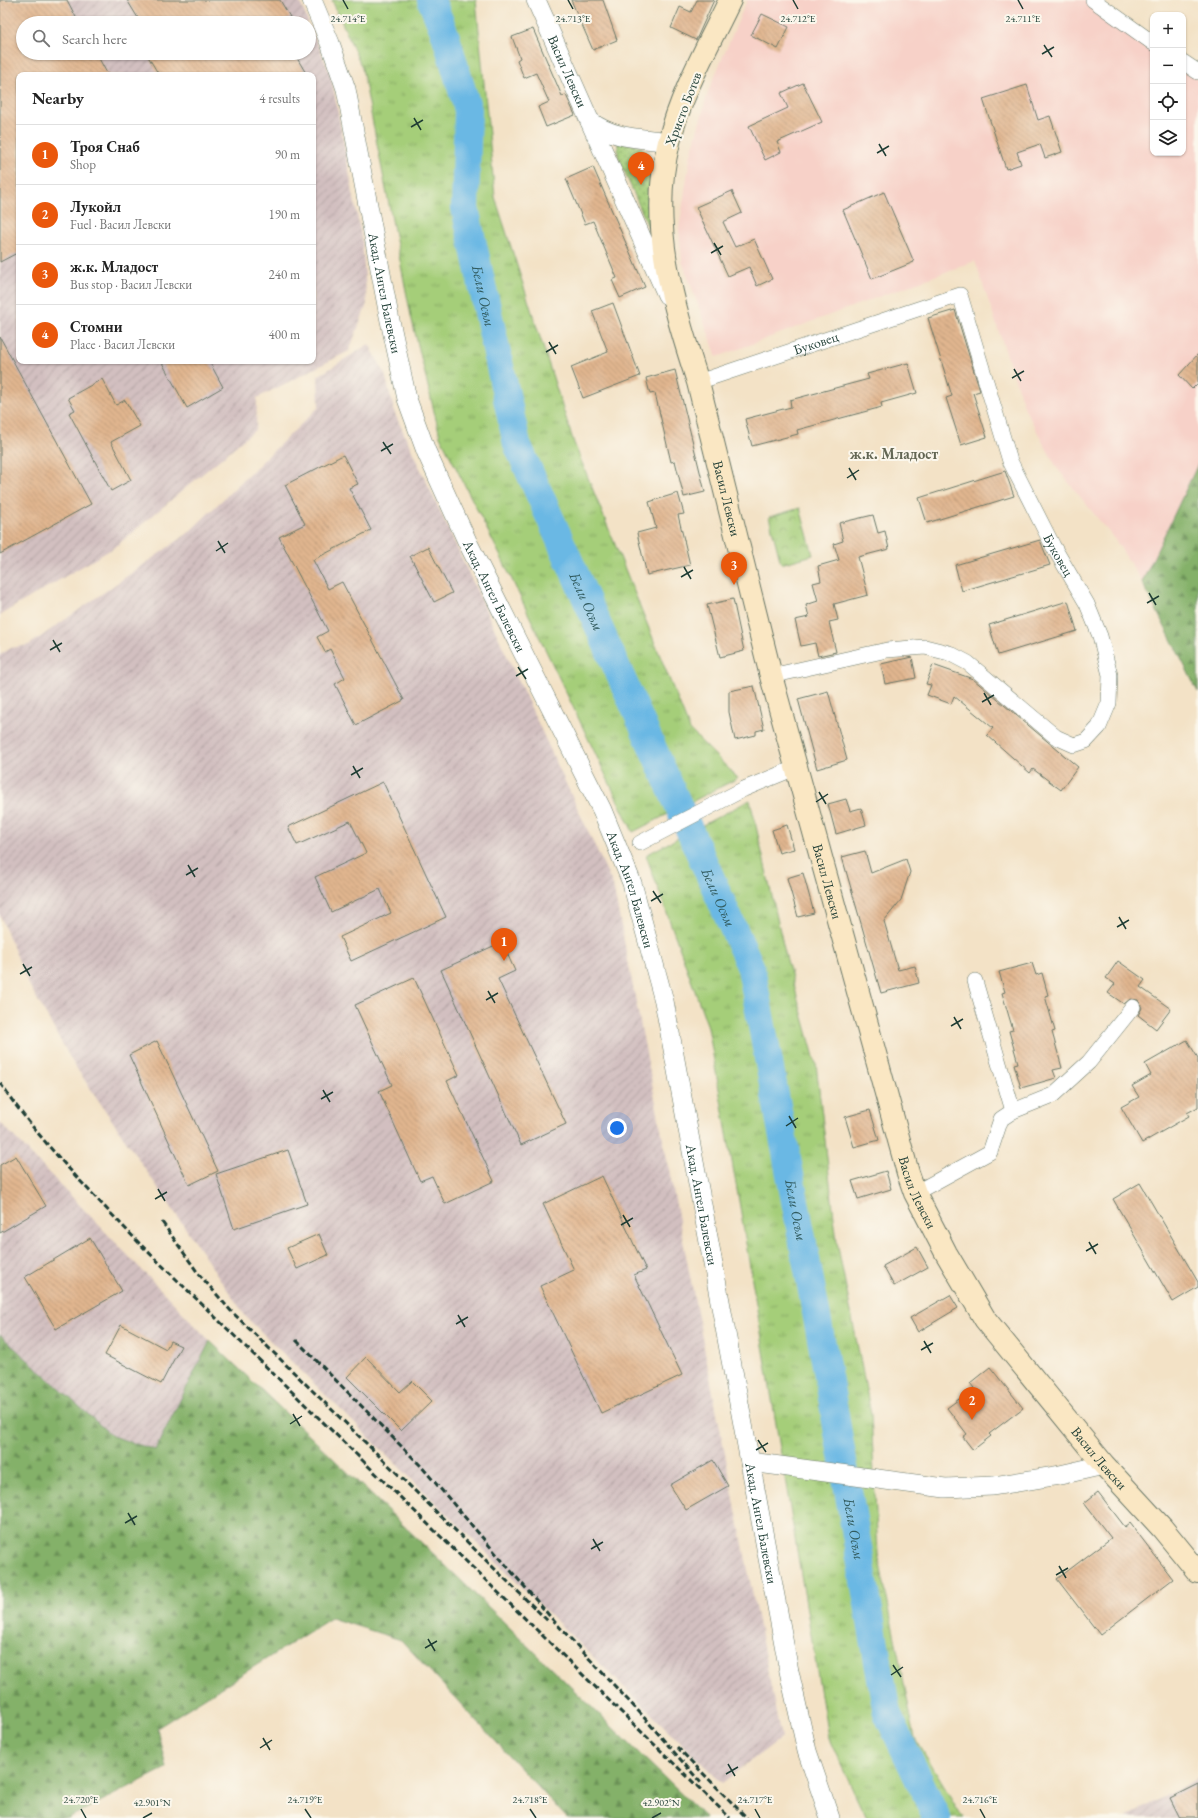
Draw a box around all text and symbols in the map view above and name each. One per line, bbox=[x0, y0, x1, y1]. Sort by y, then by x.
text: 24.714°E bbox=[331, 12, 366, 25]
text: 24.713°E bbox=[556, 12, 591, 25]
text: 24.712°E bbox=[781, 12, 816, 25]
text: 24.711°E bbox=[1006, 12, 1041, 25]
map controls bbox=[1150, 12, 1186, 156]
button: + bbox=[1150, 12, 1186, 48]
search box bbox=[16, 16, 316, 60]
icon: search bbox=[30, 27, 52, 49]
text: Search here bbox=[62, 29, 127, 48]
street label: Васил Левски bbox=[544, 32, 592, 111]
button: − bbox=[1150, 48, 1186, 84]
street label: Христо Ботев bbox=[660, 69, 705, 150]
button: locate bbox=[1150, 84, 1186, 120]
text: Nearby bbox=[32, 87, 84, 109]
text: 4 results bbox=[259, 90, 300, 107]
button: layers bbox=[1150, 120, 1186, 156]
text: Троя Снаб bbox=[70, 137, 140, 156]
text: 1 bbox=[42, 146, 48, 163]
text: 90 m bbox=[275, 146, 300, 163]
pin: 4 bbox=[628, 152, 654, 185]
text: Shop bbox=[70, 156, 96, 173]
text: Лукойл bbox=[70, 197, 121, 216]
text: 2 bbox=[42, 206, 48, 223]
text: 190 m bbox=[269, 206, 300, 223]
text: Fuel · Васил Левски bbox=[70, 216, 171, 233]
street label: Акад. Ангел Балевски bbox=[364, 230, 406, 356]
text: ж.к. Младост bbox=[70, 257, 158, 276]
water label: Бели Осъм bbox=[468, 262, 500, 328]
text: 3 bbox=[42, 266, 48, 283]
text: 240 m bbox=[269, 266, 300, 283]
text: Bus stop · Васил Левски bbox=[70, 276, 192, 293]
text: Стомни bbox=[70, 317, 123, 336]
text: 4 bbox=[42, 326, 48, 343]
text: 400 m bbox=[269, 326, 300, 343]
street label: Буковец bbox=[791, 327, 841, 359]
text: Place · Васил Левски bbox=[70, 336, 175, 353]
district label: ж.к. Младост bbox=[850, 444, 938, 463]
street label: Васил Левски bbox=[709, 459, 745, 539]
street label: Буковец bbox=[1039, 530, 1078, 580]
street label: Акад. Ангел Балевски bbox=[459, 536, 530, 655]
pin: 3 bbox=[721, 552, 747, 585]
water label: Бели Осъм bbox=[565, 568, 609, 634]
street label: Акад. Ангел Балевски bbox=[602, 827, 658, 951]
street label: Васил Левски bbox=[809, 842, 847, 922]
water label: Бели Осъм bbox=[697, 864, 741, 930]
pin: 1 bbox=[491, 928, 517, 961]
your location bbox=[607, 1118, 627, 1138]
street label: Акад. Ангел Балевски bbox=[682, 1142, 722, 1267]
street label: Васил Левски bbox=[895, 1154, 941, 1232]
water label: Бели Осъм bbox=[781, 1176, 812, 1243]
pin: 2 bbox=[959, 1387, 985, 1420]
street label: Васил Левски bbox=[1067, 1423, 1132, 1494]
street label: Акад. Ангел Балевски bbox=[741, 1460, 782, 1586]
water label: Бели Осъм bbox=[840, 1495, 870, 1561]
text: 24.720°E bbox=[64, 1793, 99, 1806]
text: 24.719°E bbox=[288, 1793, 323, 1806]
text: 24.718°E bbox=[513, 1793, 548, 1806]
text: 24.717°E bbox=[738, 1793, 773, 1806]
text: 24.716°E bbox=[963, 1793, 998, 1806]
text: 42.901°N bbox=[133, 1796, 171, 1809]
text: 42.902°N bbox=[642, 1796, 680, 1809]

